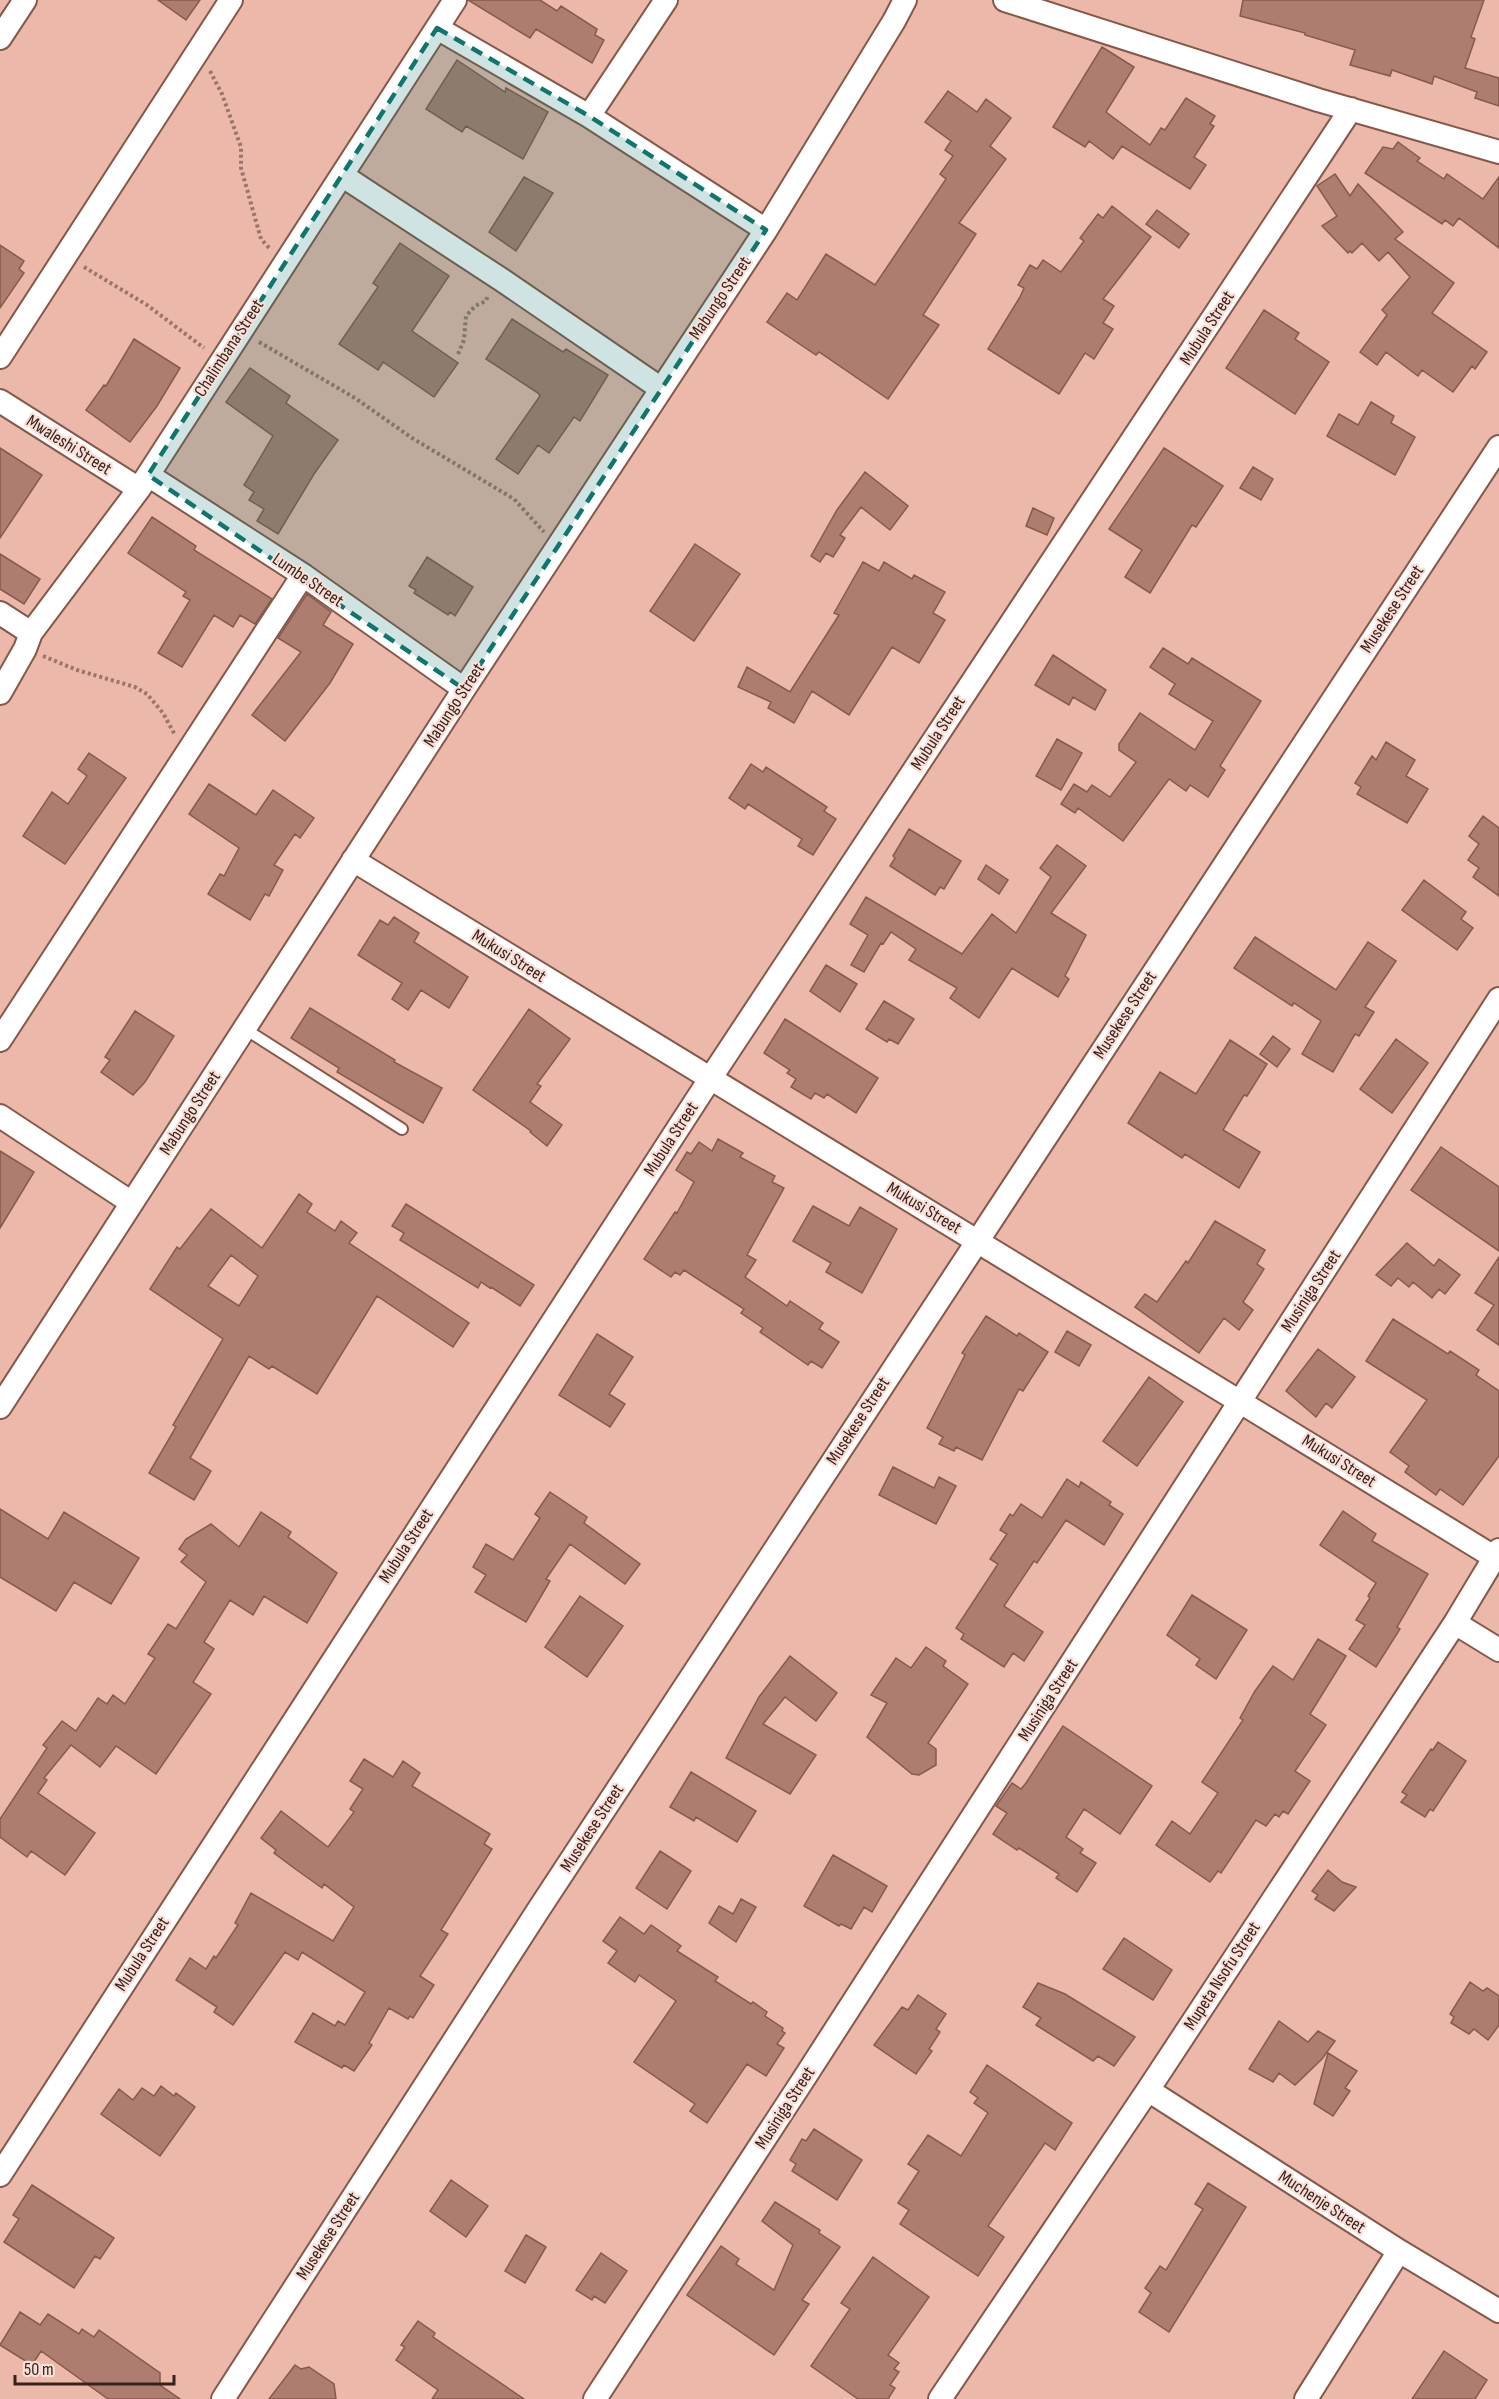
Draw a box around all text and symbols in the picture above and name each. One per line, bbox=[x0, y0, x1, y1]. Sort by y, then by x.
street label: Mabungo Street bbox=[685, 252, 756, 344]
street label: Mubula Street bbox=[1175, 286, 1239, 369]
street label: Chalimbana Street bbox=[190, 295, 269, 401]
street label: Mwaleshi Street bbox=[23, 411, 116, 480]
street label: Lumbe Street bbox=[268, 549, 348, 612]
street label: Musekese Street bbox=[1356, 561, 1428, 657]
street label: Mabungo Street bbox=[419, 659, 489, 751]
street label: Mubula Street bbox=[906, 691, 970, 774]
street label: Mukusi Street bbox=[468, 925, 550, 987]
street label: Musekese Street bbox=[1089, 967, 1161, 1063]
street label: Mabungo Street bbox=[155, 1067, 225, 1159]
street label: Mubula Street bbox=[639, 1097, 703, 1180]
street label: Mukusi Street bbox=[883, 1178, 966, 1239]
street label: Musiniga Street bbox=[1277, 1246, 1346, 1336]
street label: Musekese Street bbox=[822, 1373, 894, 1469]
street label: Mukusi Street bbox=[1298, 1430, 1380, 1492]
street label: Mubula Street bbox=[374, 1504, 438, 1587]
street label: Musiniga Street bbox=[1014, 1655, 1083, 1745]
street label: Musekese Street bbox=[556, 1780, 628, 1876]
street label: Mubula Street bbox=[110, 1912, 174, 1995]
street label: Mupeta Nsofu Street bbox=[1179, 1918, 1265, 2034]
street label: Musiniga Street bbox=[751, 2063, 820, 2153]
street label: Muchenje Street bbox=[1275, 2166, 1370, 2238]
street label: Musekese Street bbox=[292, 2188, 364, 2284]
scale bar bbox=[15, 2348, 174, 2386]
text: 50 m bbox=[24, 2359, 54, 2380]

